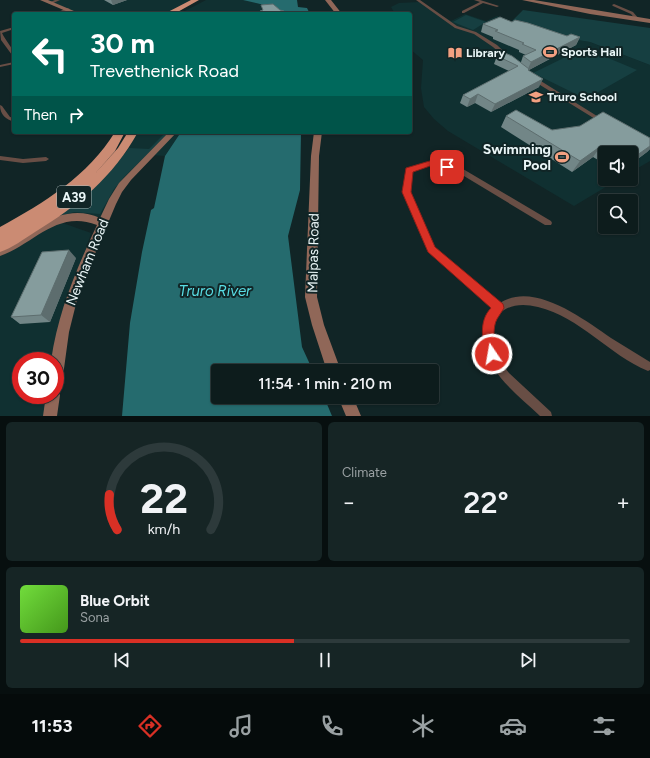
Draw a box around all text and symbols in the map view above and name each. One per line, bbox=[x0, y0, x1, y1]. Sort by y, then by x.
text: 30 m bbox=[90, 26, 155, 60]
icon: left bbox=[24, 28, 76, 80]
sports icon: Sports Hall bbox=[542, 44, 558, 60]
library icon: Library bbox=[447, 45, 463, 61]
place label: Sports Hall bbox=[561, 45, 622, 59]
place label: Library bbox=[466, 46, 505, 60]
text: Trevethenick Road bbox=[90, 60, 239, 82]
school or university icon: Truro School bbox=[528, 89, 544, 105]
place label: Truro School bbox=[547, 90, 617, 104]
icon: right bbox=[65, 104, 87, 126]
text: Then bbox=[24, 106, 57, 124]
place label: Swimming Pool bbox=[483, 141, 551, 174]
map controls bbox=[598, 146, 638, 234]
button: sound bbox=[598, 146, 638, 186]
sports icon: Swimming Pool bbox=[554, 149, 570, 165]
pin bbox=[430, 150, 464, 184]
icon: arrive bbox=[436, 156, 458, 178]
road number: A39 bbox=[57, 186, 91, 208]
button: search bbox=[598, 194, 638, 234]
street label: Malpas Road bbox=[304, 213, 323, 293]
street label: Newham Road bbox=[62, 216, 113, 308]
water label: Truro River bbox=[179, 282, 252, 300]
position arrow bbox=[471, 333, 513, 375]
speed limit sign: 30 bbox=[12, 352, 64, 404]
text: 11:54 · 1 min · 210 m bbox=[258, 375, 392, 393]
text: Climate bbox=[342, 465, 387, 480]
text: 22 bbox=[140, 472, 188, 522]
text: 22° bbox=[463, 484, 509, 521]
text: − bbox=[342, 489, 356, 516]
text: + bbox=[616, 489, 630, 516]
text: km/h bbox=[148, 519, 180, 537]
text: Blue Orbit bbox=[80, 592, 150, 610]
text: Sona bbox=[80, 610, 109, 625]
icon: previous bbox=[111, 649, 133, 671]
icon: pause bbox=[314, 649, 336, 671]
icon: next bbox=[517, 649, 539, 671]
icon: directions bbox=[136, 712, 164, 740]
icon: music bbox=[227, 712, 255, 740]
icon: phone bbox=[318, 712, 346, 740]
icon: climate bbox=[409, 712, 437, 740]
icon: car bbox=[499, 712, 527, 740]
icon: filters bbox=[590, 712, 618, 740]
text: 11:53 bbox=[31, 715, 73, 737]

